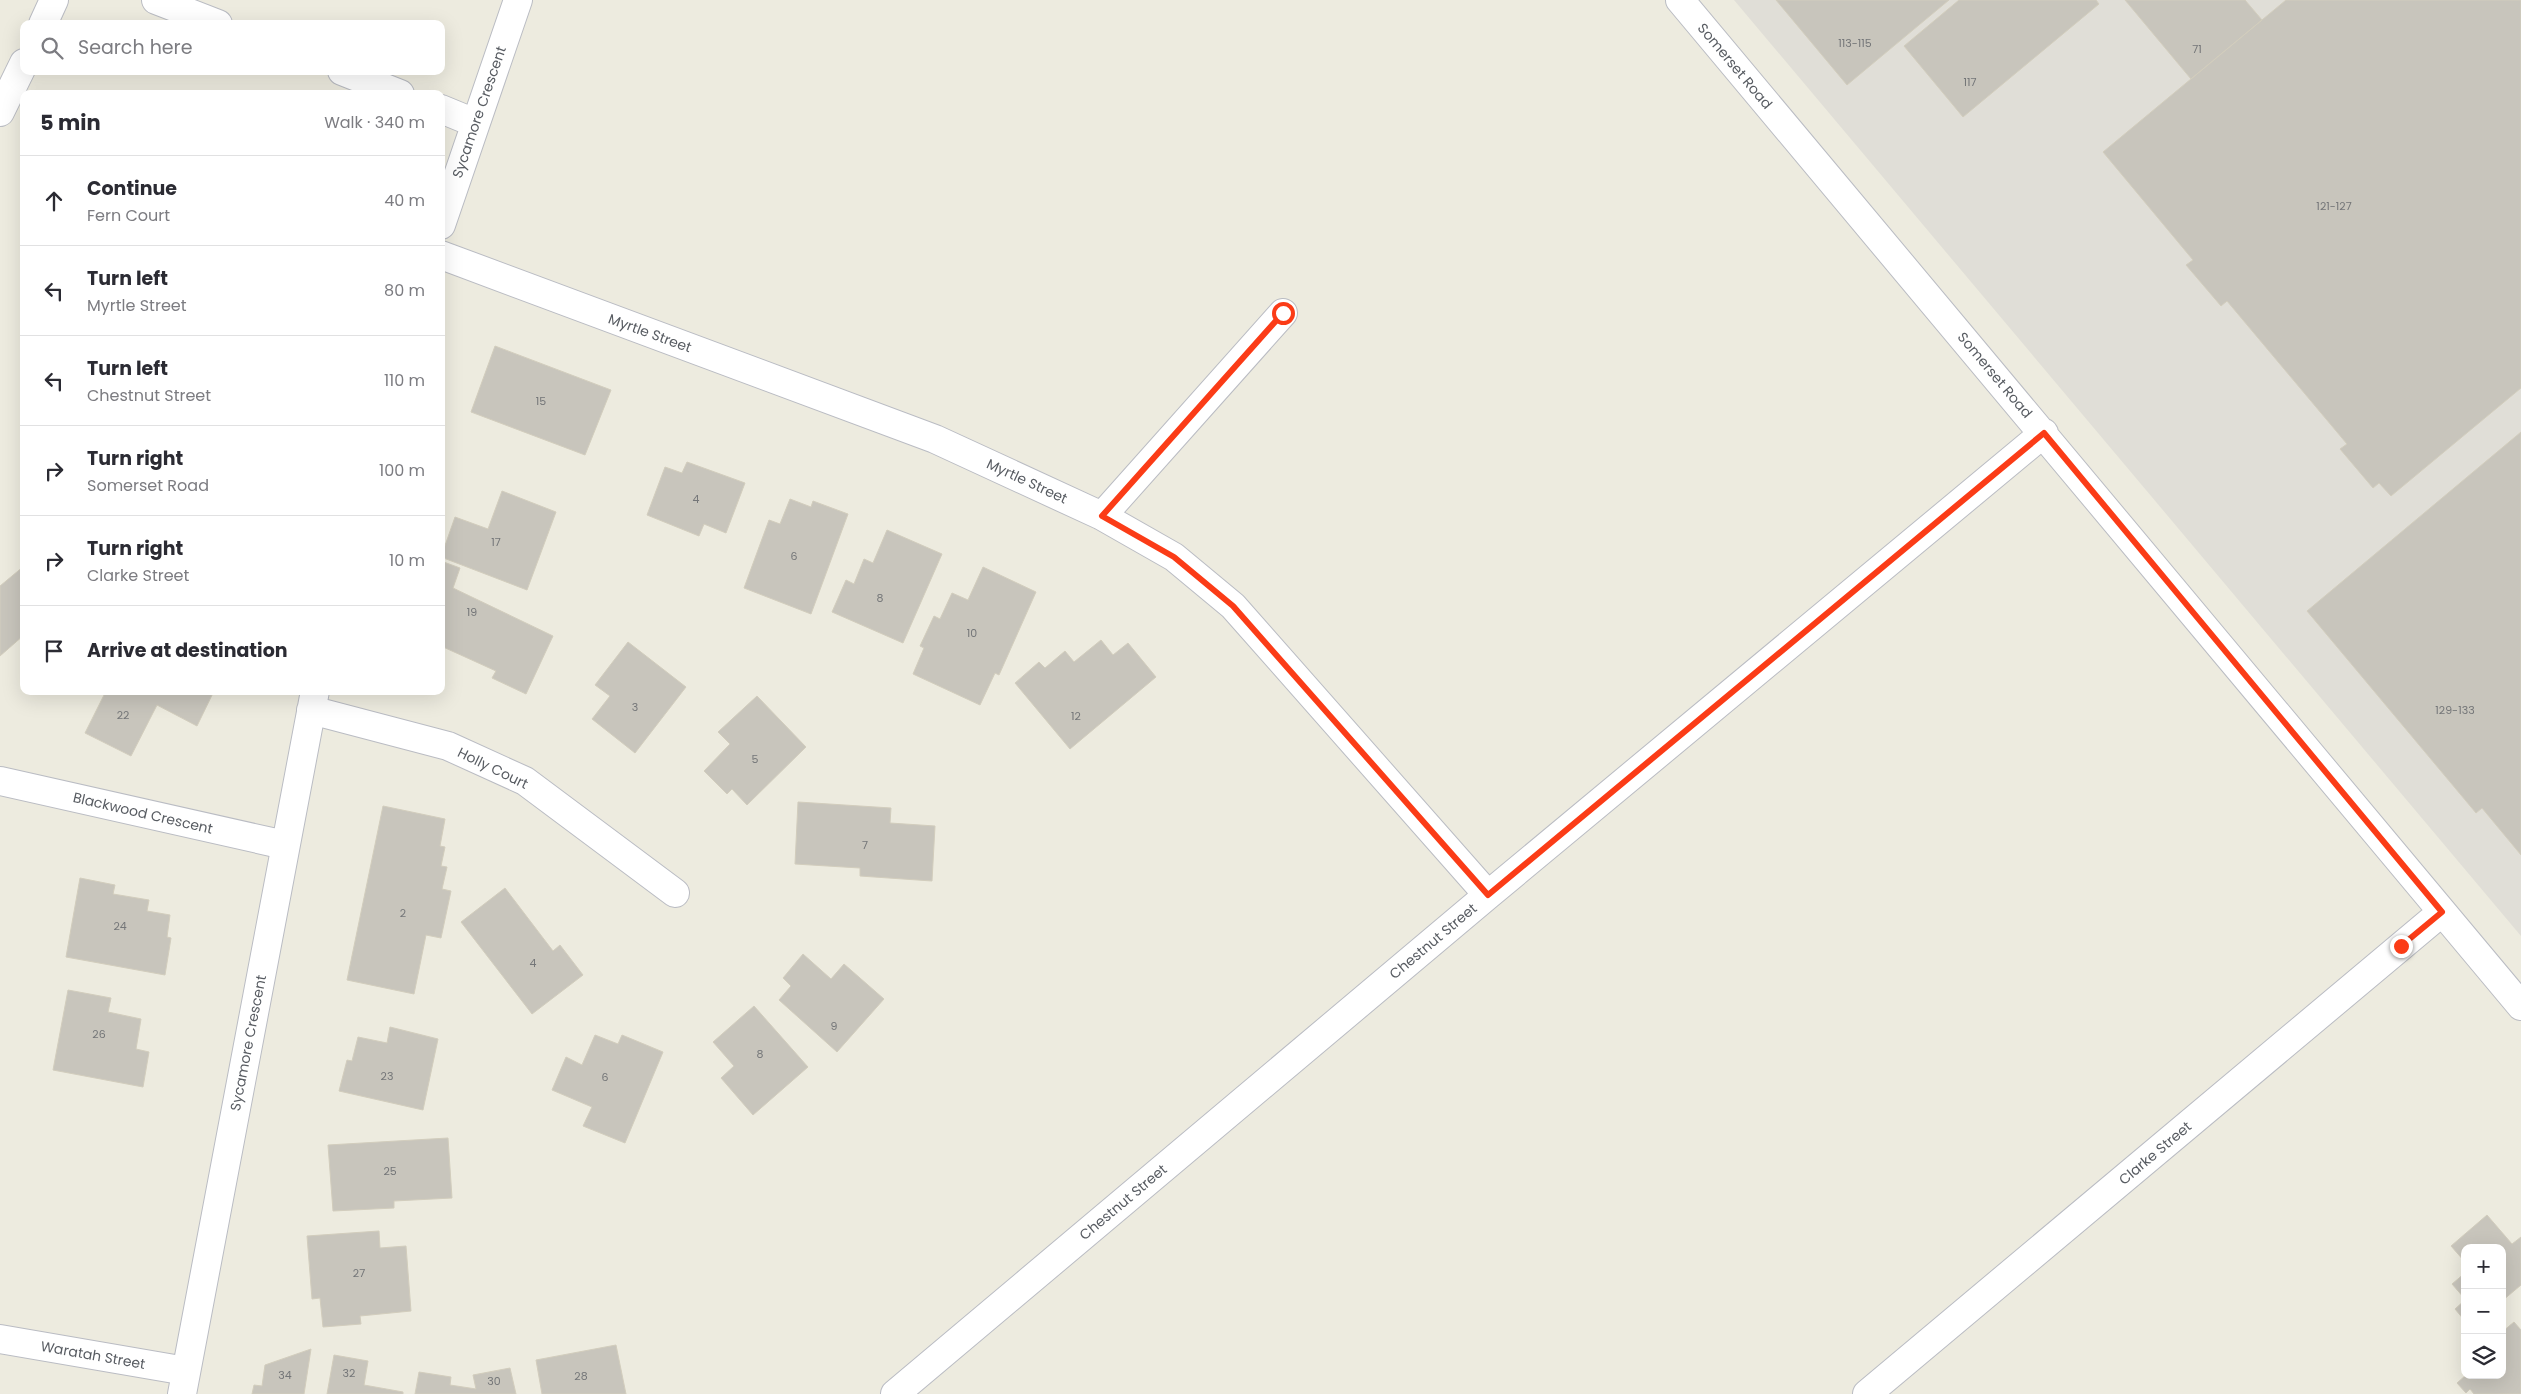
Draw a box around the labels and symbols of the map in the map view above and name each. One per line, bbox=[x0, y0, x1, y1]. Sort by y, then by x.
street label: Somerset Road bbox=[1693, 19, 1777, 113]
house number: 113-115 bbox=[1838, 35, 1872, 51]
house number: 71 bbox=[2192, 41, 2202, 57]
street label: Sycamore Crescent bbox=[447, 43, 511, 181]
house number: 117 bbox=[1963, 74, 1977, 90]
house number: 121-127 bbox=[2316, 198, 2352, 214]
route start bbox=[1272, 302, 1295, 325]
street label: Myrtle Street bbox=[606, 309, 694, 357]
street label: Somerset Road bbox=[1953, 328, 2037, 422]
house number: 15 bbox=[536, 393, 546, 409]
street label: Myrtle Street bbox=[983, 454, 1071, 508]
house number: 4 bbox=[693, 491, 700, 507]
house number: 17 bbox=[491, 534, 501, 550]
house number: 6 bbox=[791, 548, 798, 564]
house number: 8 bbox=[877, 590, 884, 606]
house number: 19 bbox=[467, 604, 477, 620]
house number: 10 bbox=[967, 625, 977, 641]
house number: 3 bbox=[632, 699, 638, 715]
house number: 129-133 bbox=[2435, 702, 2475, 718]
house number: 22 bbox=[117, 707, 129, 723]
house number: 12 bbox=[1071, 708, 1081, 724]
street label: Holly Court bbox=[454, 742, 532, 794]
house number: 5 bbox=[752, 751, 759, 767]
street label: Blackwood Crescent bbox=[71, 787, 215, 839]
house number: 7 bbox=[862, 837, 868, 853]
street label: Chestnut Street bbox=[1385, 898, 1481, 984]
house number: 2 bbox=[400, 905, 406, 921]
house number: 24 bbox=[113, 918, 127, 934]
route end bbox=[2390, 935, 2413, 958]
house number: 4 bbox=[530, 955, 537, 971]
street label: Sycamore Crescent bbox=[225, 973, 271, 1113]
house number: 9 bbox=[831, 1018, 838, 1034]
house number: 26 bbox=[92, 1026, 106, 1042]
house number: 8 bbox=[757, 1046, 764, 1062]
house number: 23 bbox=[381, 1068, 393, 1084]
house number: 6 bbox=[602, 1069, 609, 1085]
street label: Clarke Street bbox=[2114, 1117, 2196, 1189]
street label: Chestnut Street bbox=[1075, 1159, 1171, 1245]
house number: 25 bbox=[383, 1163, 397, 1179]
house number: 27 bbox=[353, 1265, 365, 1281]
street label: Waratah Street bbox=[39, 1336, 147, 1374]
house number: 32 bbox=[343, 1365, 355, 1381]
house number: 34 bbox=[278, 1367, 292, 1383]
house number: 28 bbox=[574, 1368, 588, 1384]
house number: 30 bbox=[487, 1373, 501, 1389]

